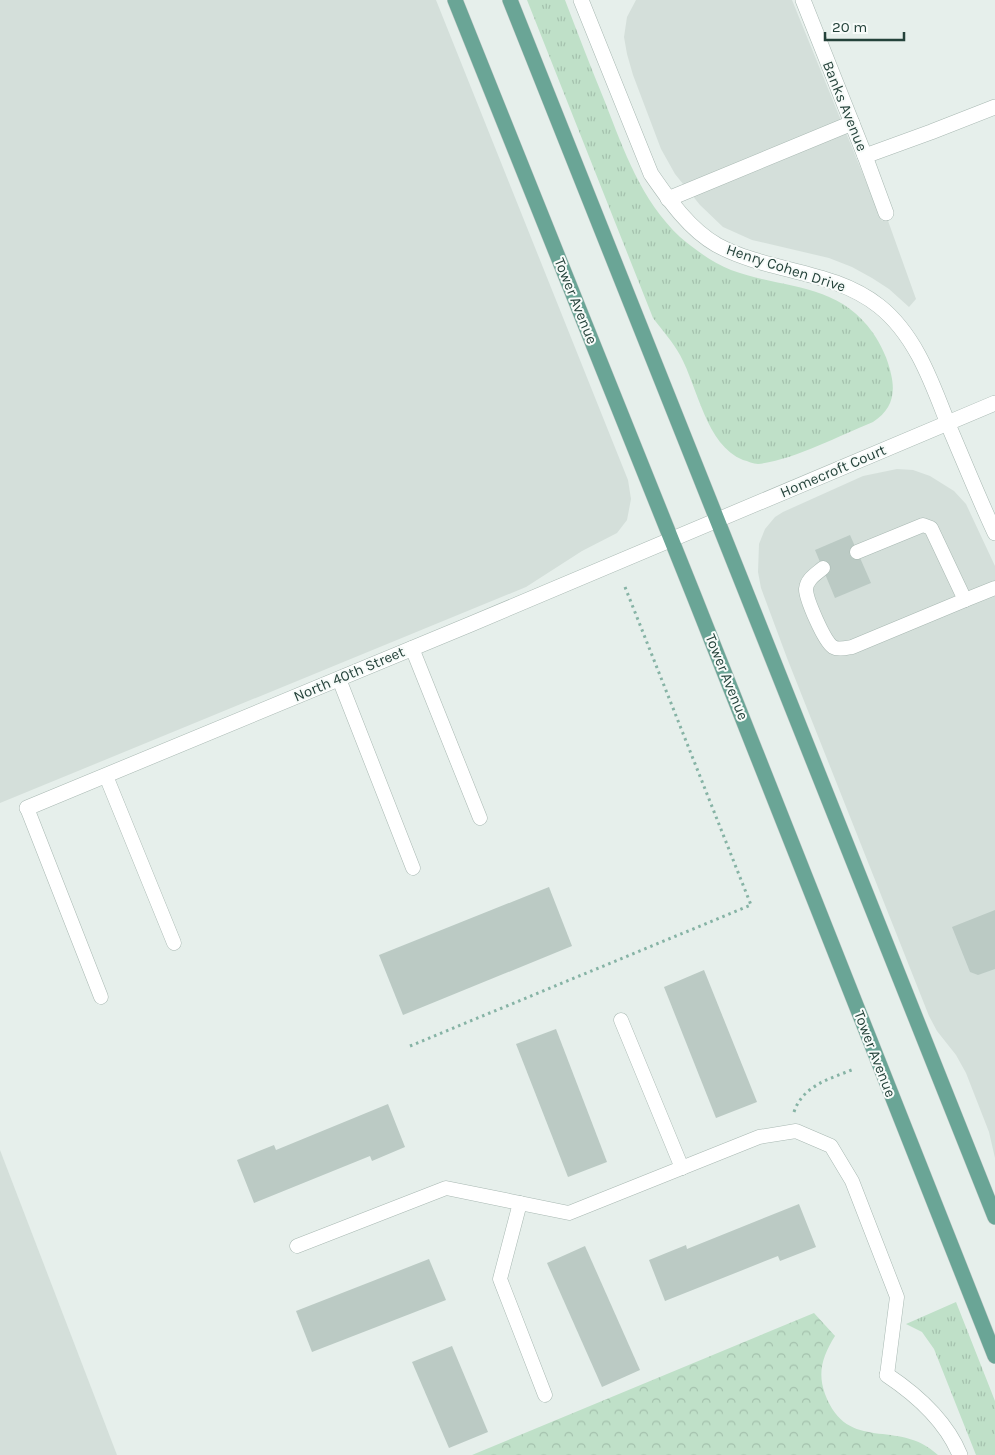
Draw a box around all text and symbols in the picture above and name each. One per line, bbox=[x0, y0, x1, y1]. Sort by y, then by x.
scale bar bbox=[825, 10, 904, 42]
text: 20 m bbox=[832, 18, 867, 36]
street label: Banks Avenue bbox=[819, 58, 871, 154]
street label: Henry Cohen Drive bbox=[724, 240, 848, 296]
street label: Tower Avenue bbox=[551, 255, 601, 347]
street label: Homecroft Court bbox=[777, 440, 889, 501]
street label: Tower Avenue bbox=[702, 631, 752, 723]
street label: North 40th Street bbox=[291, 642, 408, 706]
street label: Tower Avenue bbox=[850, 1008, 900, 1100]

